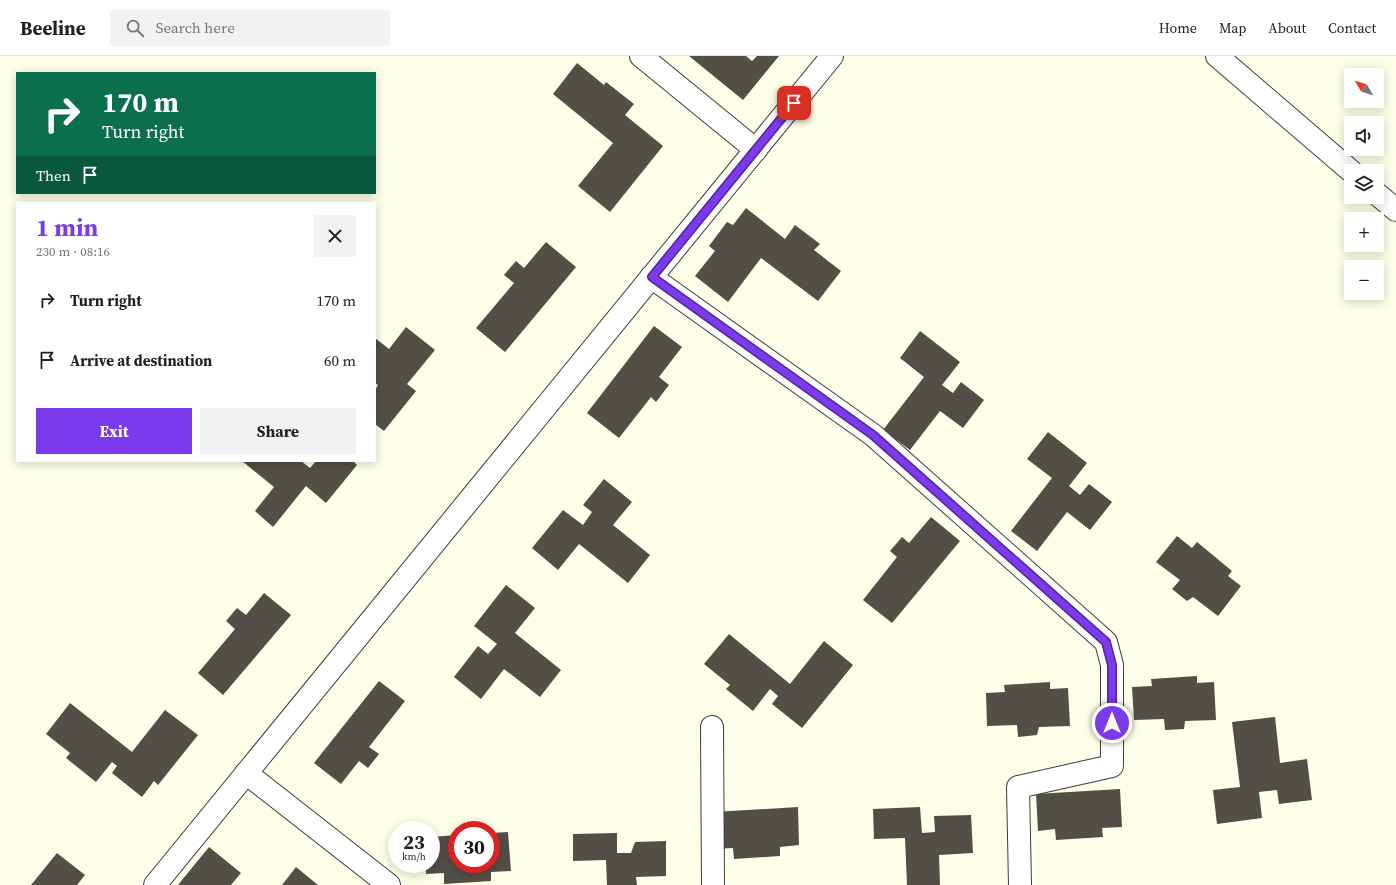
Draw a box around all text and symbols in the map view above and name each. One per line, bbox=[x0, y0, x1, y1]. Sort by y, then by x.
search box bbox=[110, 10, 390, 46]
text: Beeline bbox=[20, 15, 86, 41]
icon: search bbox=[124, 17, 146, 39]
text: Search here bbox=[156, 17, 235, 38]
text: Home bbox=[1159, 18, 1197, 38]
text: Map bbox=[1219, 18, 1246, 38]
text: About bbox=[1268, 18, 1306, 38]
text: Contact bbox=[1328, 18, 1376, 38]
north arrow bbox=[1344, 68, 1384, 108]
map controls bbox=[1344, 68, 1384, 300]
text: 170 m bbox=[102, 83, 179, 121]
pin bbox=[777, 86, 811, 120]
icon: right bbox=[36, 88, 88, 140]
icon: arrive bbox=[783, 92, 805, 114]
button: sound bbox=[1344, 116, 1384, 156]
text: Turn right bbox=[102, 119, 184, 144]
icon: arrive bbox=[79, 164, 101, 186]
button: layers bbox=[1344, 164, 1384, 204]
text: Then bbox=[36, 165, 71, 186]
text: 1 min bbox=[36, 211, 98, 244]
button: + bbox=[1344, 212, 1384, 252]
button: close bbox=[314, 215, 356, 257]
text: 230 m · 08:16 bbox=[36, 243, 110, 260]
button: − bbox=[1344, 260, 1384, 300]
icon: right bbox=[36, 289, 58, 311]
text: Turn right bbox=[70, 290, 142, 311]
text: 170 m bbox=[316, 290, 356, 311]
icon: arrive bbox=[36, 349, 58, 371]
text: Arrive at destination bbox=[70, 350, 212, 371]
text: 60 m bbox=[324, 350, 356, 371]
button: Exit bbox=[36, 408, 192, 454]
button: Share bbox=[200, 408, 356, 454]
position arrow bbox=[1091, 702, 1133, 744]
speed limit sign: 30 bbox=[448, 821, 500, 873]
text: 23 bbox=[403, 828, 425, 856]
text: km/h bbox=[402, 850, 426, 863]

